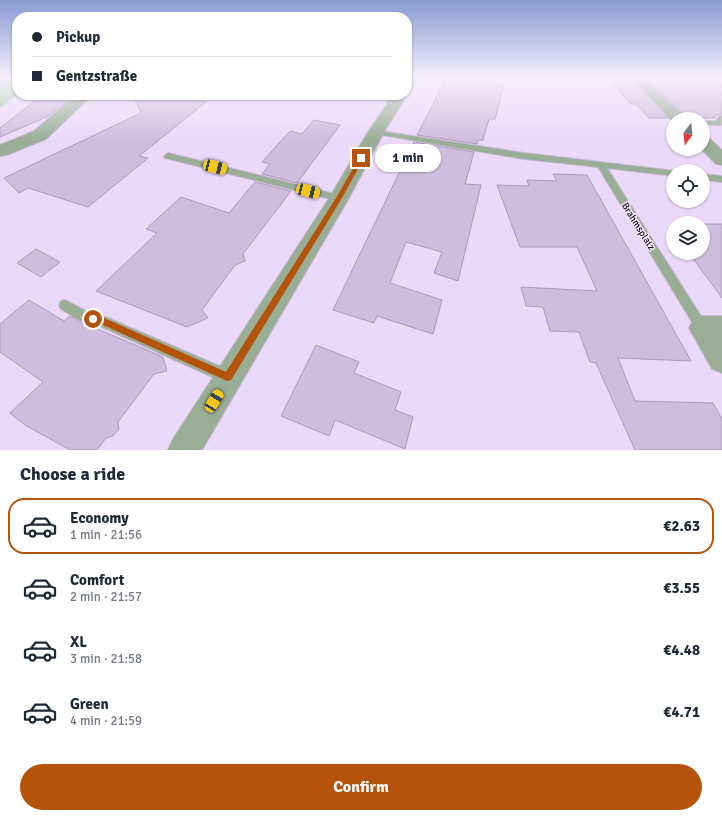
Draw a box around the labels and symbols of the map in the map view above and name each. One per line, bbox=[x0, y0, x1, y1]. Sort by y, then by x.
north arrow bbox=[666, 112, 710, 156]
callout: 1 min bbox=[375, 144, 441, 172]
route end bbox=[352, 149, 370, 167]
car bbox=[202, 158, 228, 176]
car bbox=[295, 182, 321, 200]
street label: Brahmsplatz bbox=[619, 201, 658, 253]
route start bbox=[84, 310, 102, 328]
car bbox=[203, 388, 225, 414]

